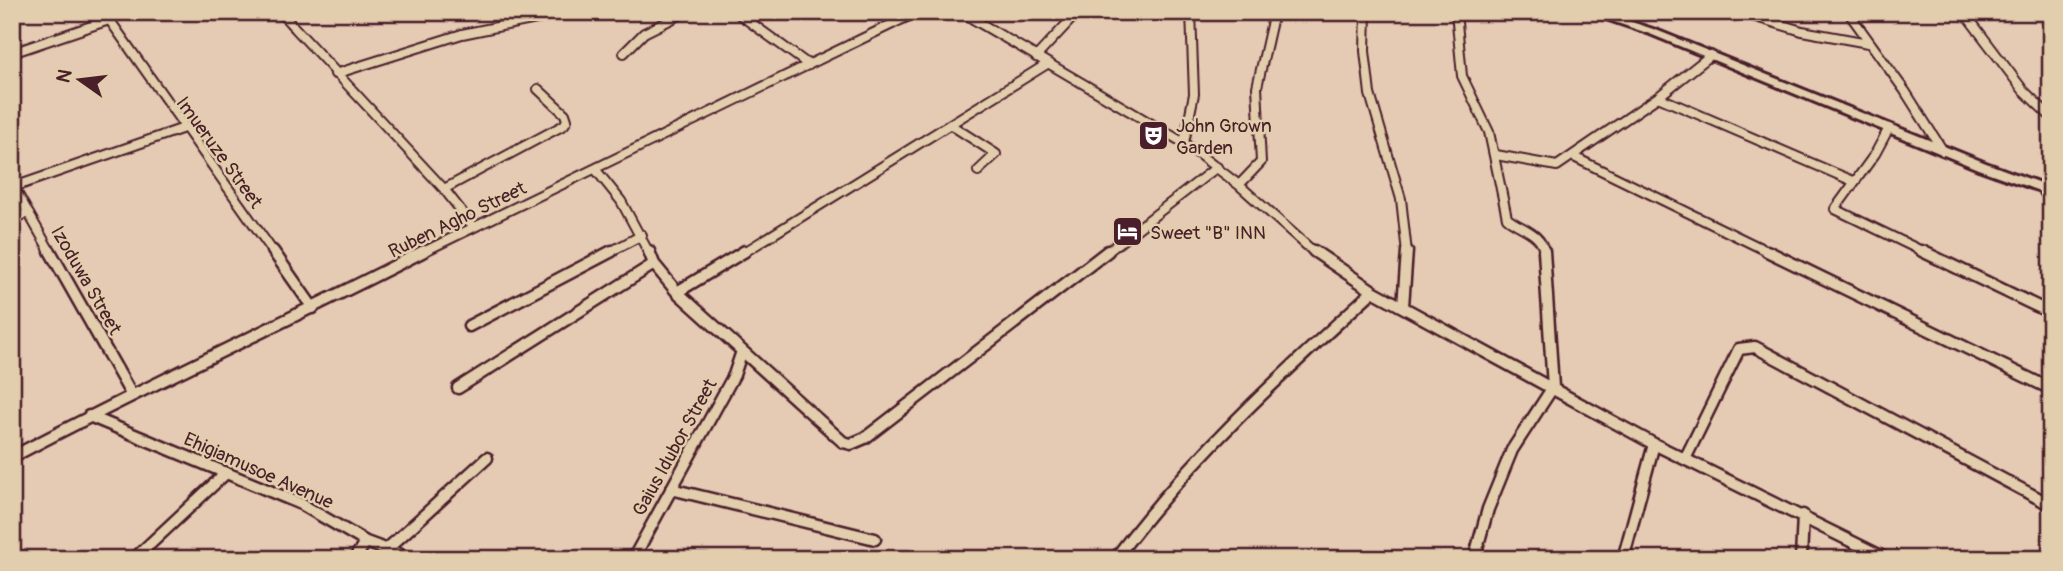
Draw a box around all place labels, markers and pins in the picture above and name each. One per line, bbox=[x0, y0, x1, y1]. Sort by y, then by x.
place label: John Grown Garden bbox=[1176, 114, 1272, 160]
theatre icon: John Grown Garden bbox=[1136, 119, 1170, 153]
hotel icon: Sweet "B" INN bbox=[1110, 215, 1144, 249]
place label: Sweet "B" INN bbox=[1150, 221, 1266, 245]

